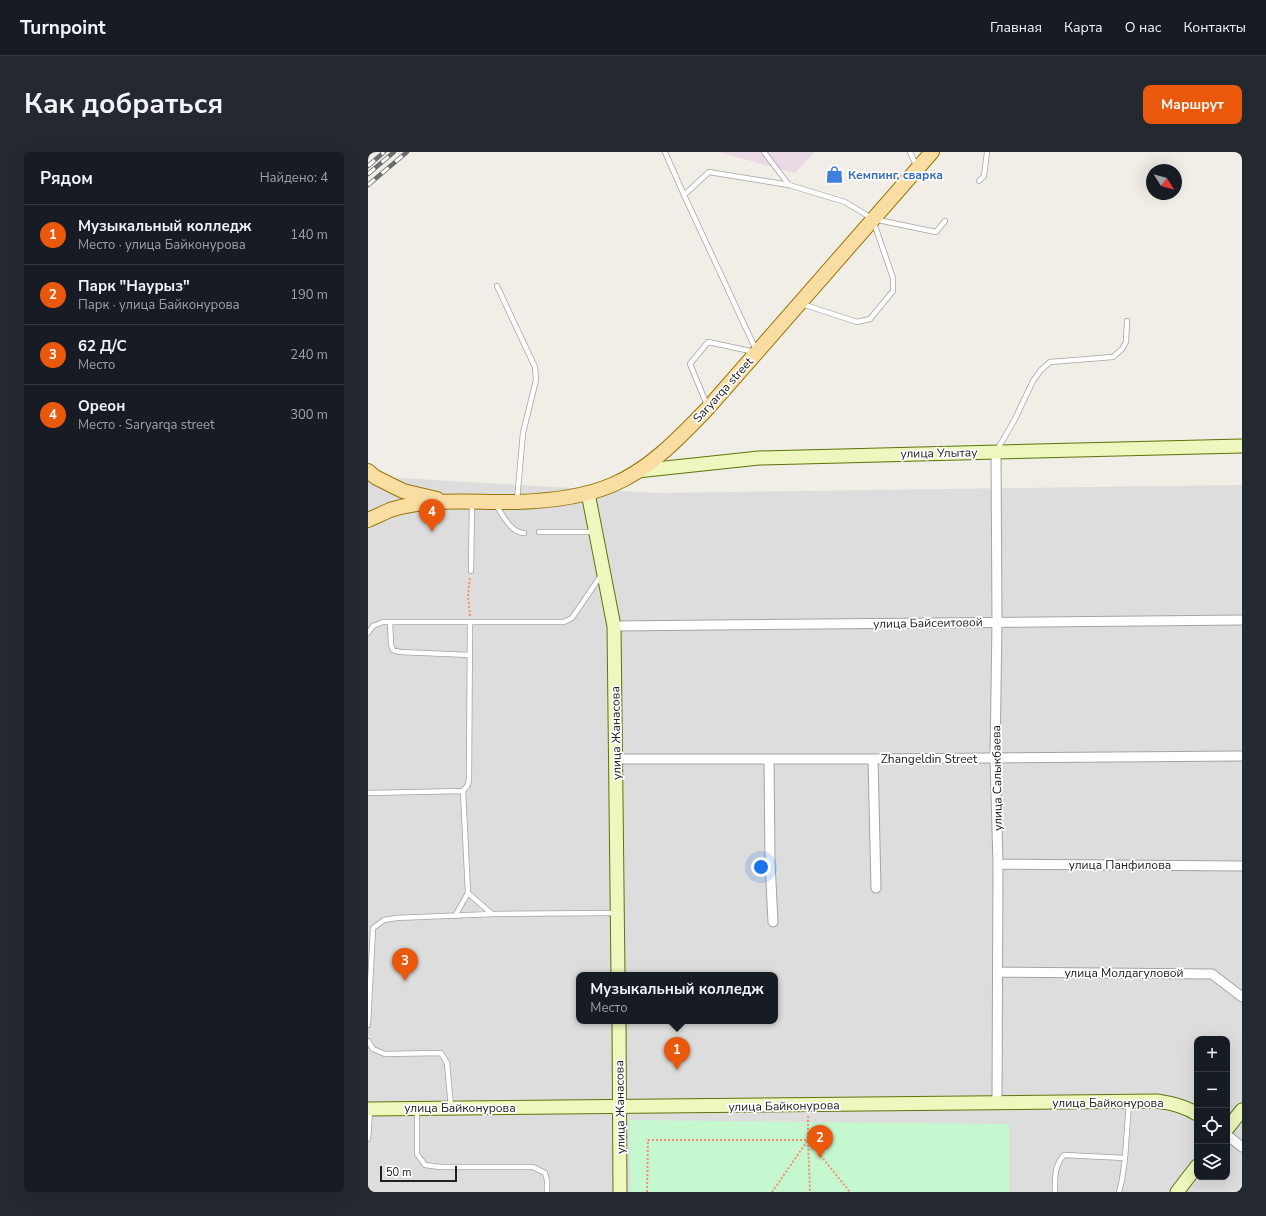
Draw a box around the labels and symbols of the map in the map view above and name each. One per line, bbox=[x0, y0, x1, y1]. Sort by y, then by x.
north arrow bbox=[1146, 164, 1182, 200]
shop icon: Кемпинг, сварка bbox=[825, 165, 845, 185]
place label: Кемпинг, сварка bbox=[848, 167, 943, 183]
street label: Saryarqa street bbox=[689, 353, 757, 426]
street label: улица Улытау bbox=[900, 444, 978, 462]
pin: 4 bbox=[419, 499, 445, 532]
street label: улица Байсеитовой bbox=[873, 614, 983, 632]
street label: улица Жанасова bbox=[607, 686, 625, 780]
street label: улица Салыкбаева bbox=[988, 725, 1006, 831]
street label: Zhangeldin Street bbox=[881, 751, 978, 767]
your location bbox=[751, 857, 771, 877]
street label: улица Панфилова bbox=[1069, 857, 1171, 873]
pin: 3 bbox=[392, 948, 418, 981]
street label: улица Молдагуловой bbox=[1064, 965, 1184, 981]
pin: 1 bbox=[664, 1037, 690, 1070]
street label: улица Жанасова bbox=[611, 1060, 629, 1154]
street label: улица Байконурова bbox=[1052, 1095, 1164, 1111]
street label: улица Байконурова bbox=[728, 1097, 840, 1115]
street label: улица Байконурова bbox=[404, 1100, 516, 1116]
pin: 2 bbox=[807, 1125, 833, 1158]
scale bar bbox=[380, 1164, 457, 1183]

